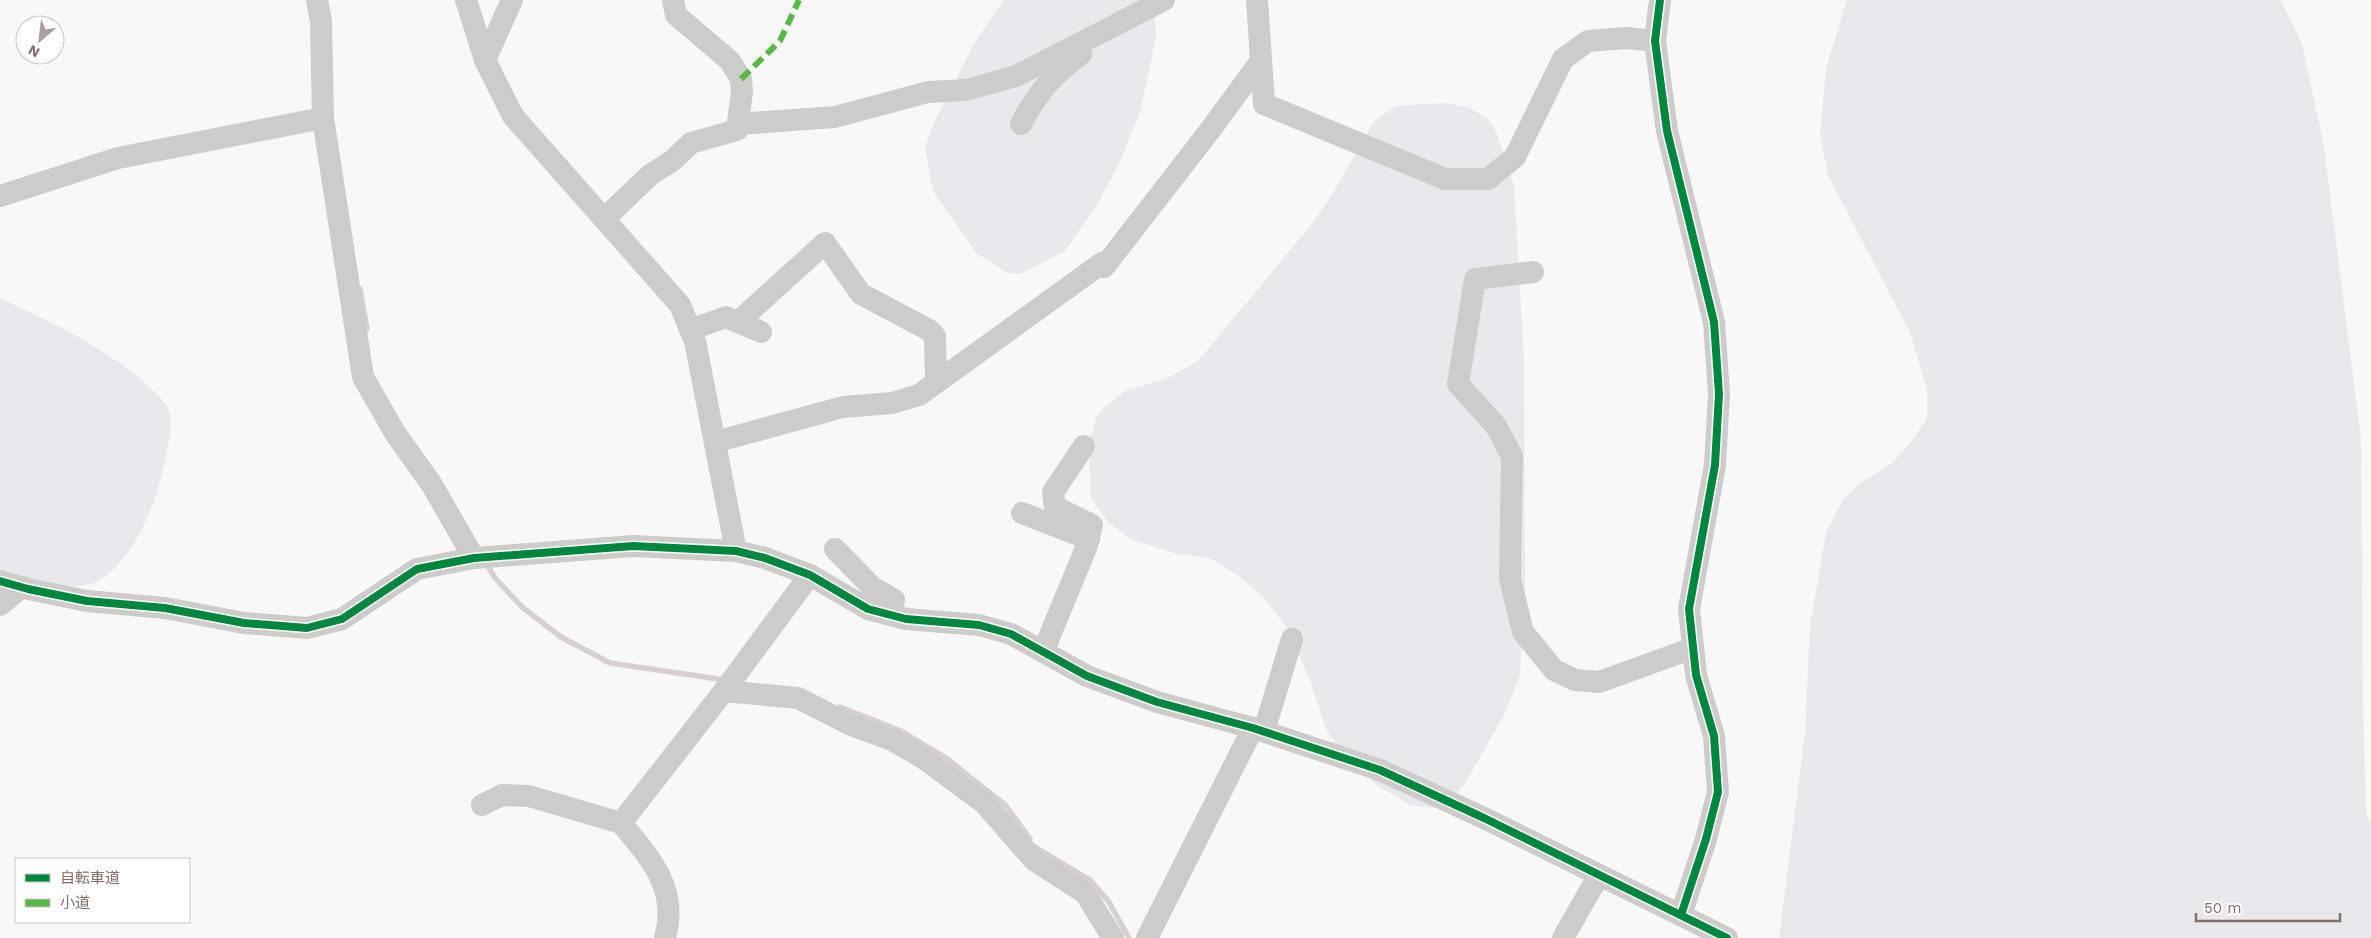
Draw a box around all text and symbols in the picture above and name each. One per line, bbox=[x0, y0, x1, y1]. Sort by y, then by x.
north arrow bbox=[15, 15, 65, 65]
text: N bbox=[26, 42, 42, 61]
legend bbox=[15, 858, 190, 923]
text: 自転車道 bbox=[60, 869, 120, 887]
scale bar bbox=[2196, 890, 2340, 922]
text: 小道 bbox=[60, 894, 90, 912]
text: 50 m bbox=[2204, 899, 2241, 917]

